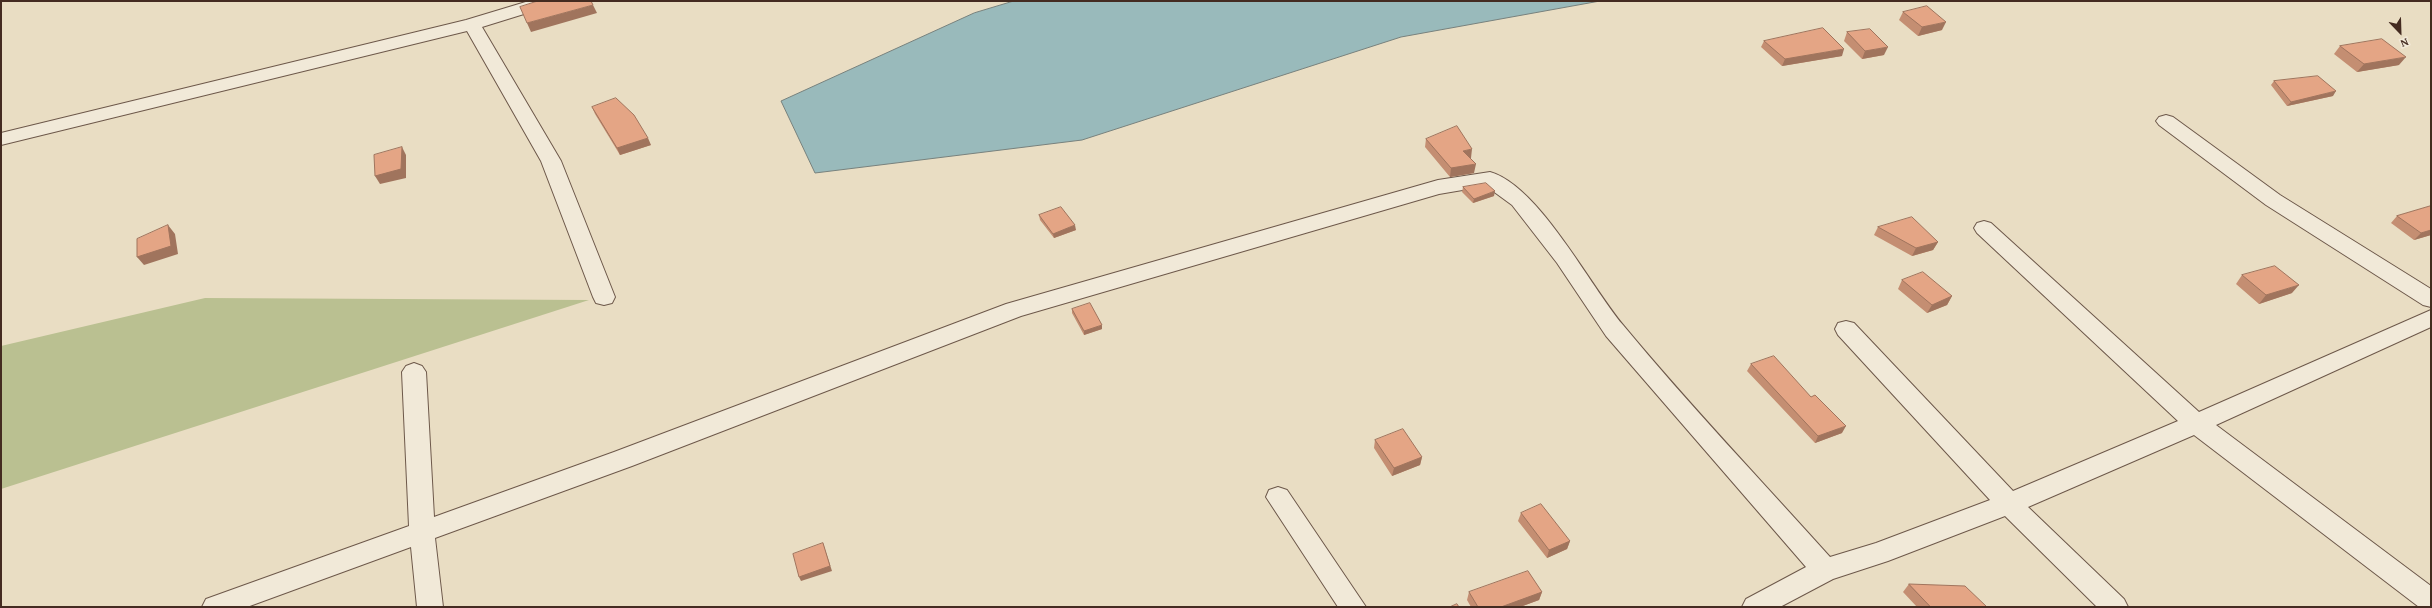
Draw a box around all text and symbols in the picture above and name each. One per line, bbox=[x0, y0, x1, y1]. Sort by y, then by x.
north arrow bbox=[2380, 12, 2420, 52]
text: N bbox=[2398, 34, 2411, 52]

